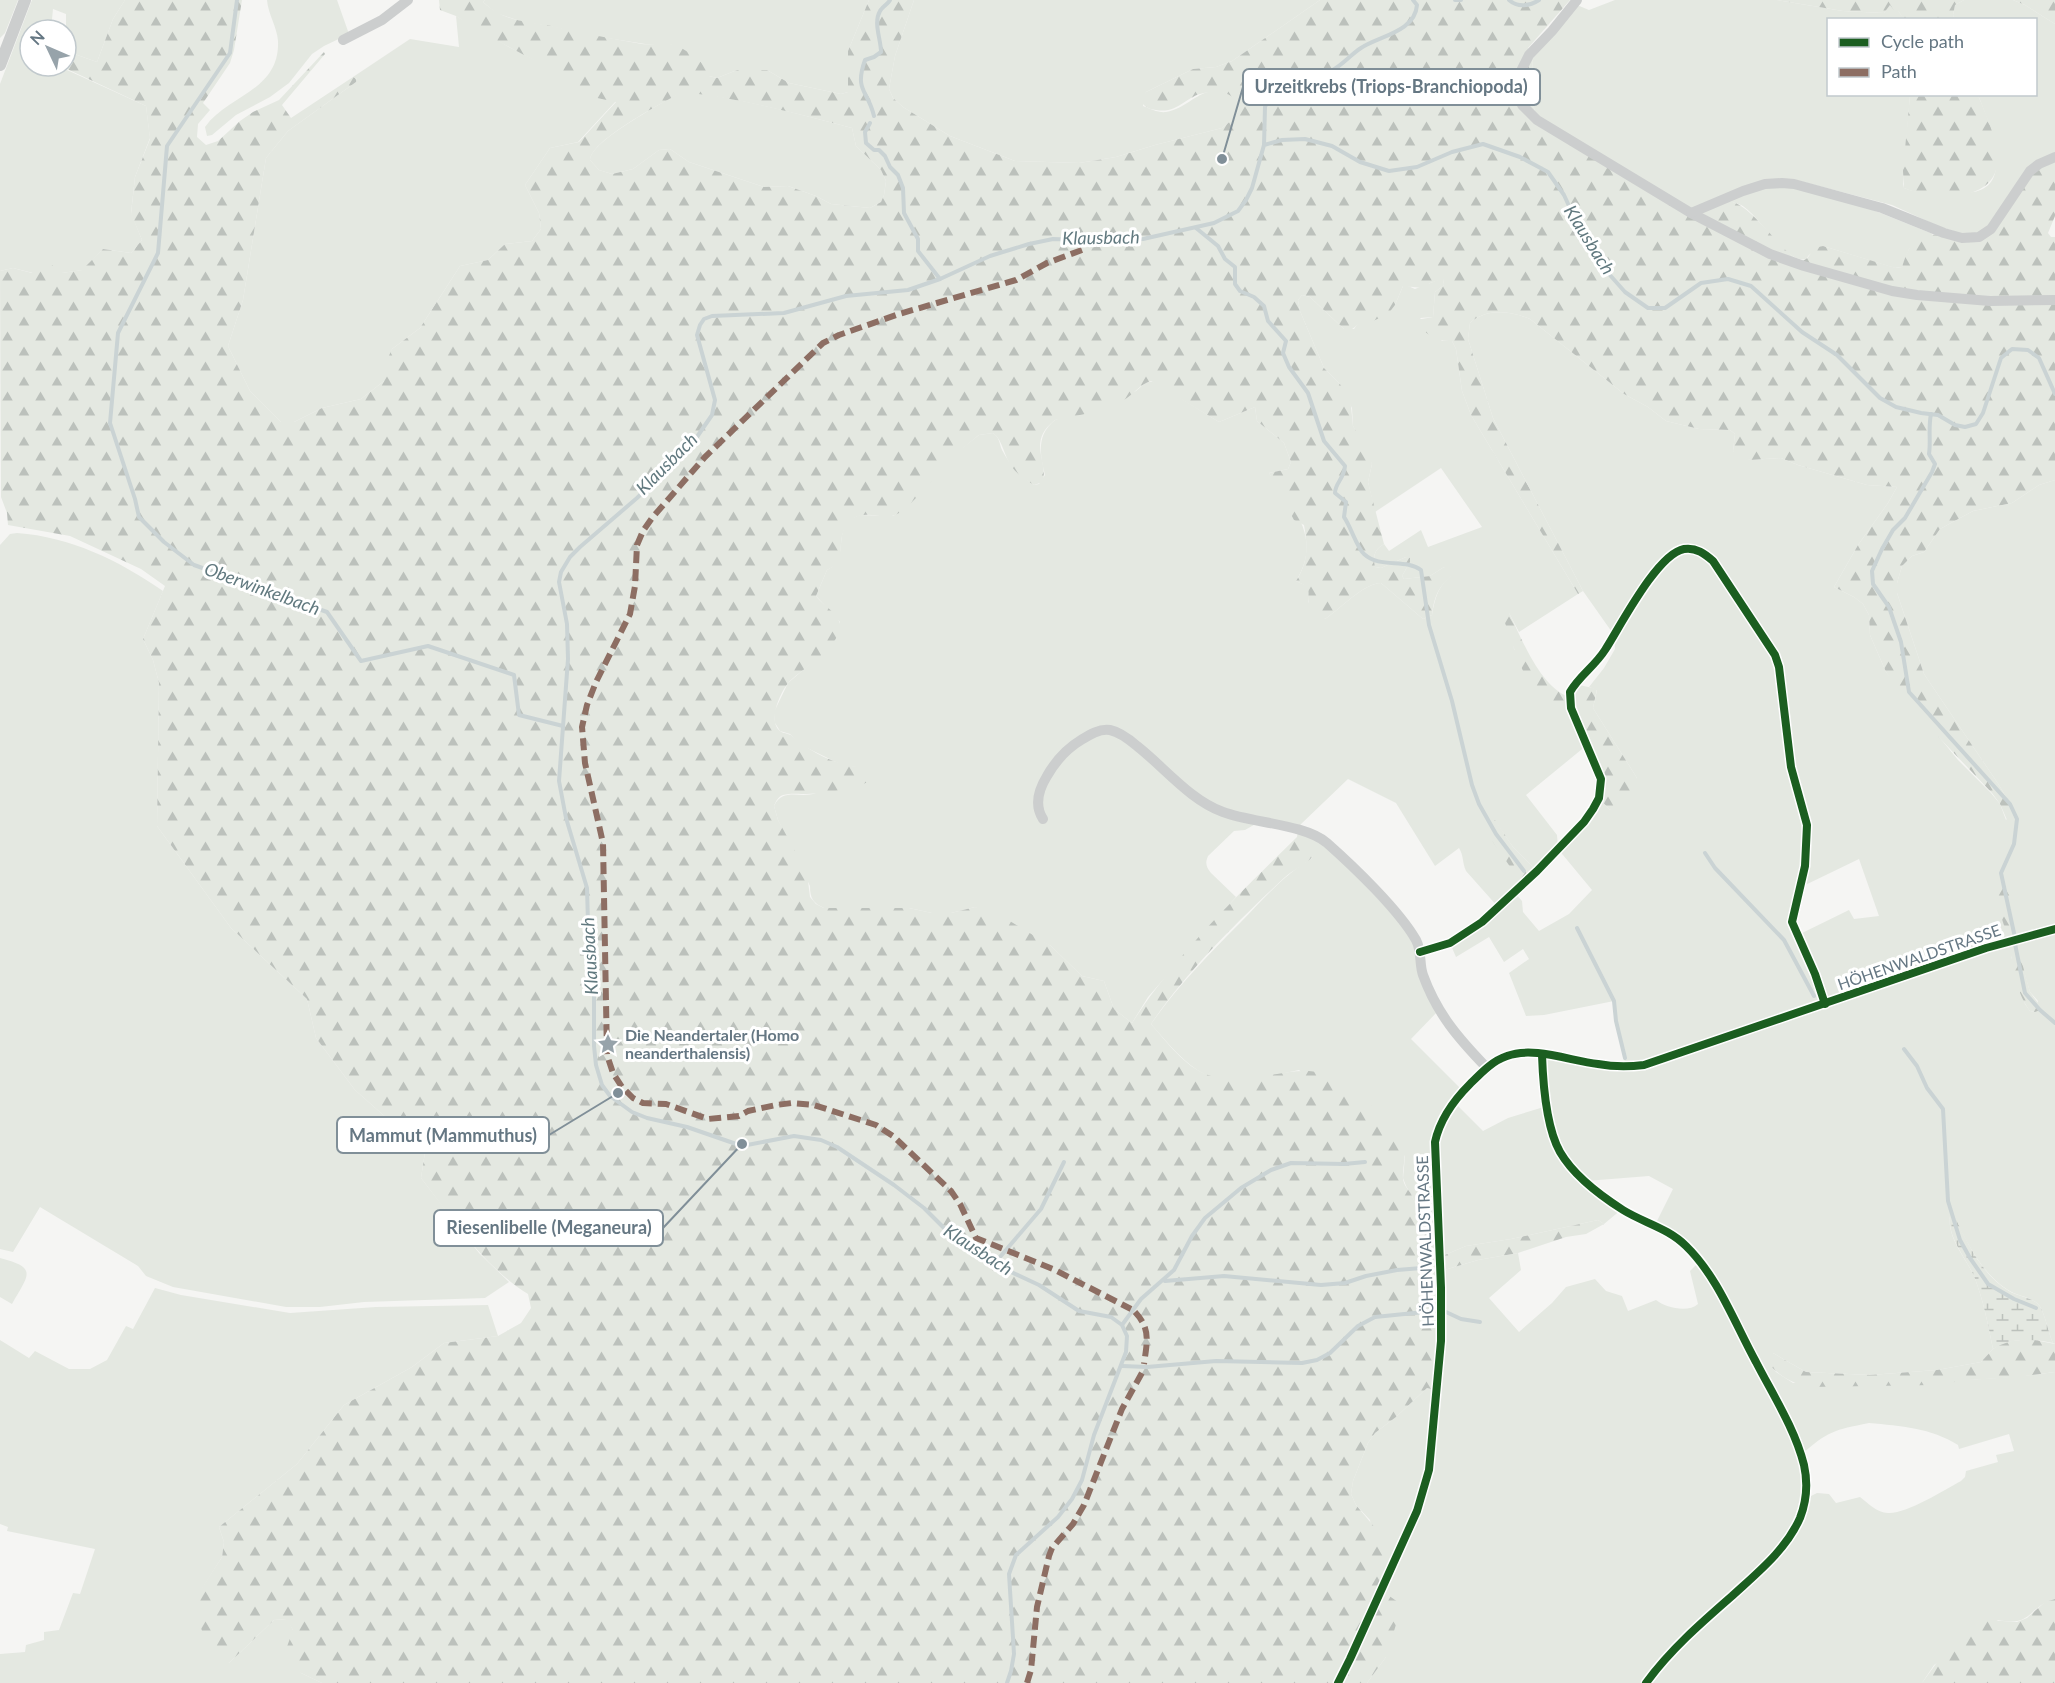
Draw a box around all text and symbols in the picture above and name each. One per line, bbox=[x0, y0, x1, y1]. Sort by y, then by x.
north arrow bbox=[18, 18, 78, 78]
legend bbox=[1827, 18, 2037, 96]
text: N bbox=[26, 26, 48, 48]
text: Cycle path bbox=[1881, 30, 1964, 52]
text: Path bbox=[1881, 60, 1917, 82]
callout: Urzeitkrebs (Triops-Branchiopoda) bbox=[1243, 69, 1540, 105]
text: Urzeitkrebs (Triops-Branchiopoda) bbox=[1254, 75, 1528, 97]
water label: Klausbach bbox=[1560, 201, 1620, 278]
water label: Klausbach bbox=[1062, 225, 1140, 249]
water label: Klausbach bbox=[631, 428, 701, 498]
water label: Oberwinkelbach bbox=[202, 557, 323, 619]
water label: Klausbach bbox=[576, 917, 602, 995]
street label: HÖHENWALDSTRASSE bbox=[1835, 920, 2003, 993]
place label: Die Neandertaler (Homo neanderthalensis) bbox=[625, 1025, 799, 1062]
place icon: Die Neandertaler (Homo neanderthalensis) bbox=[596, 1032, 620, 1056]
callout: Mammut (Mammuthus) bbox=[337, 1117, 549, 1153]
text: Mammut (Mammuthus) bbox=[349, 1124, 537, 1146]
street label: HÖHENWALDSTRASSE bbox=[1412, 1155, 1437, 1327]
callout: Riesenlibelle (Meganeura) bbox=[434, 1210, 663, 1246]
text: Riesenlibelle (Meganeura) bbox=[446, 1216, 652, 1238]
water label: Klausbach bbox=[940, 1219, 1017, 1279]

